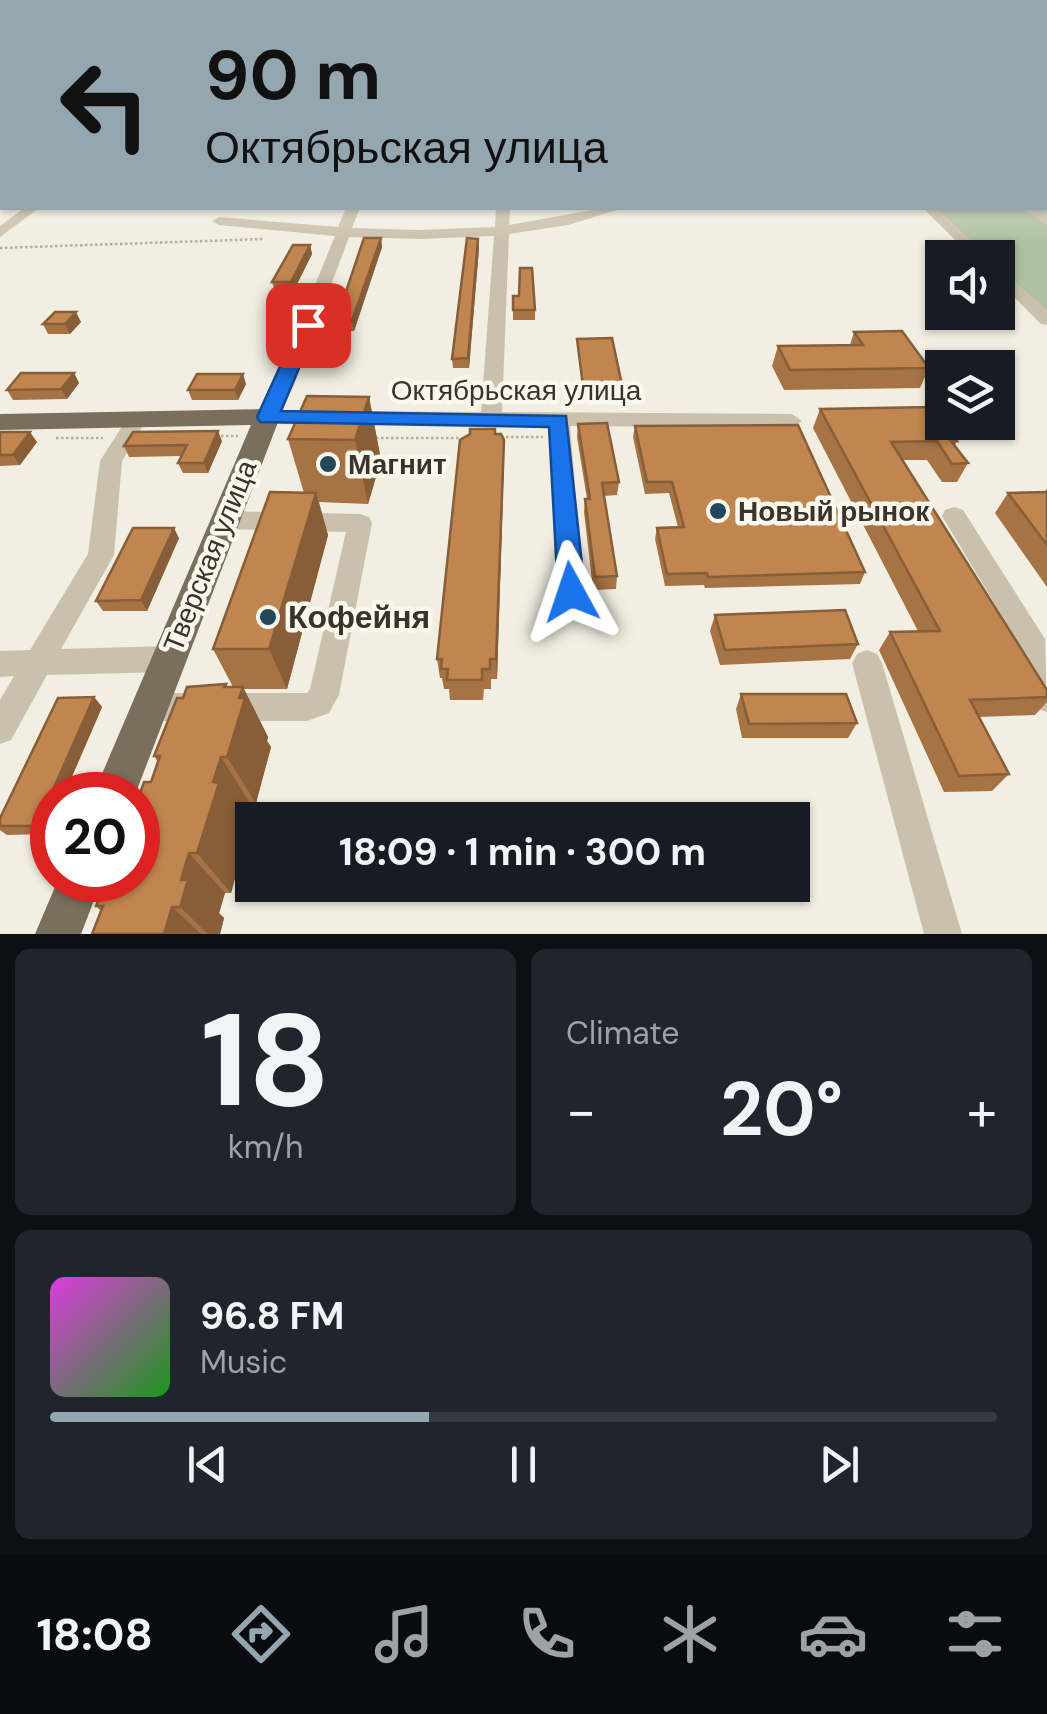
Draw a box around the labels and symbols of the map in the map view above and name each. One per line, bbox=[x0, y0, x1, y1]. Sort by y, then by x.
pin bbox=[266, 283, 351, 368]
street label: Октябрьская улица bbox=[391, 372, 642, 409]
place label: Магнит bbox=[348, 446, 447, 483]
marker: Магнит bbox=[317, 453, 339, 475]
street label: Тверская улица bbox=[155, 454, 265, 657]
place label: Новый рынок bbox=[738, 493, 930, 530]
marker: Новый рынок bbox=[707, 500, 729, 522]
position arrow bbox=[519, 540, 623, 644]
place label: Кофейня bbox=[288, 596, 430, 638]
marker: Кофейня bbox=[257, 606, 279, 628]
speed limit sign: 20 bbox=[30, 772, 160, 902]

